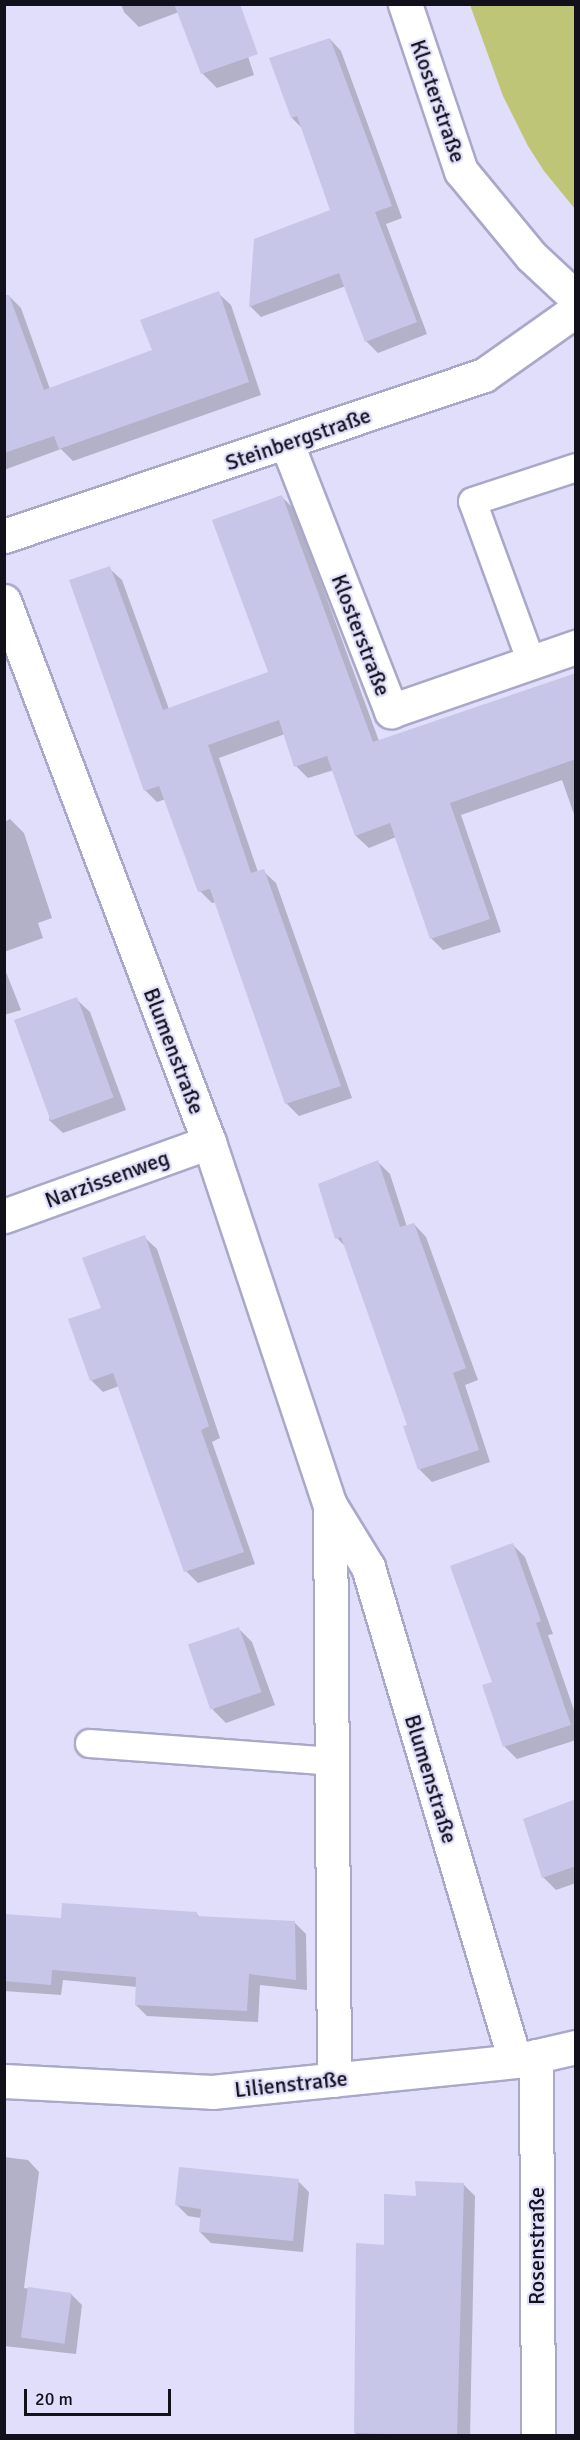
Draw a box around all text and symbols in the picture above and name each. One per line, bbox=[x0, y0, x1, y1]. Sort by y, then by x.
street label: Klosterstraße bbox=[405, 36, 471, 166]
street label: Steinbergstraße bbox=[222, 402, 374, 476]
street label: Klosterstraße bbox=[326, 570, 396, 700]
street label: Blumenstraße bbox=[138, 984, 210, 1118]
street label: Narzissenweg bbox=[41, 1144, 173, 1214]
street label: Blumenstraße bbox=[399, 1711, 463, 1847]
street label: Lilienstraße bbox=[233, 2065, 349, 2103]
street label: Rosenstraße bbox=[524, 2187, 550, 2305]
scale bar bbox=[27, 2377, 174, 2415]
text: 20 m bbox=[35, 2388, 73, 2410]

